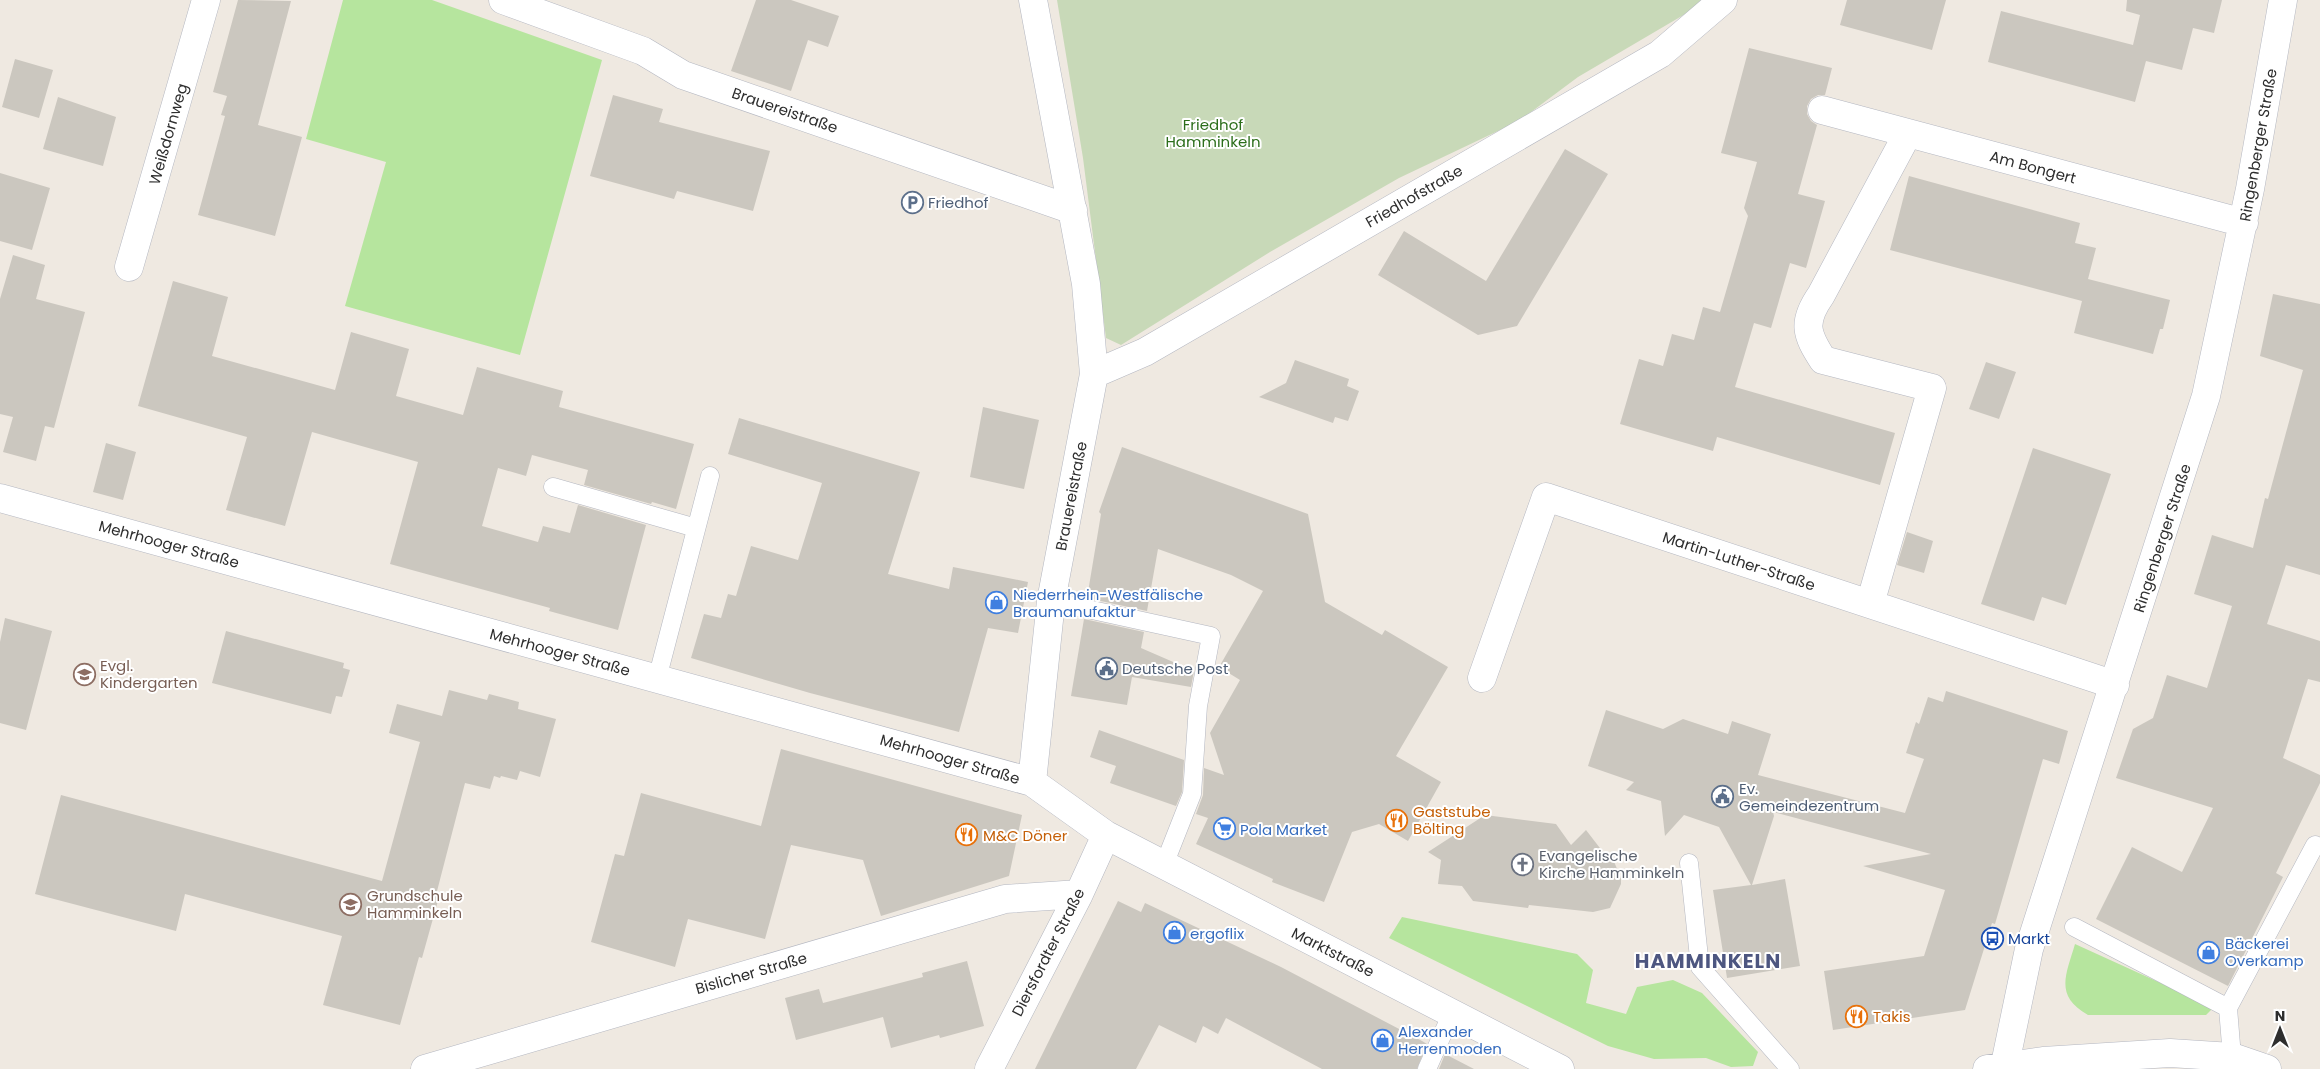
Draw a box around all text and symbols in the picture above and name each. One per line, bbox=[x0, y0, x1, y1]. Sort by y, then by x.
street label: Ringenberger Straße bbox=[2234, 67, 2282, 223]
street label: Weißdornweg bbox=[144, 81, 192, 187]
street label: Brauereistraße bbox=[729, 82, 841, 138]
park label: Friedhof Hamminkeln bbox=[1165, 114, 1261, 152]
street label: Am Bongert bbox=[1988, 145, 2078, 189]
street label: Friedhofstraße bbox=[1362, 160, 1466, 232]
parking icon: Friedhof bbox=[900, 190, 924, 214]
place label: Friedhof bbox=[928, 192, 988, 213]
street label: Brauereistraße bbox=[1050, 440, 1092, 552]
street label: Ringenberger Straße bbox=[2128, 461, 2196, 615]
street label: Mehrhooger Straße bbox=[96, 515, 242, 573]
street label: Martin-Luther-Straße bbox=[1660, 526, 1818, 596]
place label: Niederrhein-Westfälische Braumanufaktur bbox=[1013, 584, 1203, 622]
shop icon: Niederrhein-Westfälische Braumanufaktur bbox=[985, 591, 1009, 615]
street label: Mehrhooger Straße bbox=[487, 623, 633, 681]
place label: Evgl. Kindergarten bbox=[100, 655, 198, 693]
public building icon: Deutsche Post bbox=[1094, 656, 1118, 680]
place label: Deutsche Post bbox=[1122, 658, 1228, 679]
school or university icon: Evgl. Kindergarten bbox=[72, 662, 96, 686]
street label: Mehrhooger Straße bbox=[878, 729, 1022, 789]
place label: Ev. Gemeindezentrum bbox=[1739, 778, 1879, 816]
public building icon: Ev. Gemeindezentrum bbox=[1711, 785, 1735, 809]
place label: Gaststube Bölting bbox=[1413, 801, 1490, 839]
restaurant icon: Gaststube Bölting bbox=[1385, 808, 1409, 832]
supermarket icon: Pola Market bbox=[1212, 817, 1236, 841]
place label: Pola Market bbox=[1240, 819, 1327, 840]
restaurant icon: M&C Döner bbox=[955, 823, 979, 847]
place label: M&C Döner bbox=[983, 825, 1068, 846]
place label: Evangelische Kirche Hamminkeln bbox=[1539, 845, 1684, 883]
church icon: Evangelische Kirche Hamminkeln bbox=[1511, 852, 1535, 876]
street label: Diersfordter Straße bbox=[1007, 884, 1089, 1020]
place label: Grundschule Hamminkeln bbox=[367, 885, 463, 923]
school or university icon: Grundschule Hamminkeln bbox=[339, 892, 363, 916]
shop icon: ergoflix bbox=[1162, 921, 1186, 945]
street label: Marktstraße bbox=[1288, 922, 1378, 982]
place label: ergoflix bbox=[1190, 923, 1244, 944]
bus stop icon: Markt bbox=[1980, 926, 2004, 950]
place label: Markt bbox=[2008, 928, 2050, 949]
place label: Bäckerei Overkamp bbox=[2225, 933, 2304, 971]
shop icon: Bäckerei Overkamp bbox=[2197, 940, 2221, 964]
street label: Bislicher Straße bbox=[693, 947, 809, 999]
district label: HAMMINKELN bbox=[1635, 947, 1781, 975]
restaurant icon: Takis bbox=[1845, 1004, 1869, 1028]
north arrow bbox=[2255, 1004, 2305, 1054]
place label: Takis bbox=[1873, 1006, 1911, 1027]
text: N bbox=[2275, 1006, 2285, 1026]
place label: Alexander Herrenmoden bbox=[1398, 1021, 1502, 1059]
shop icon: Alexander Herrenmoden bbox=[1370, 1028, 1394, 1052]

